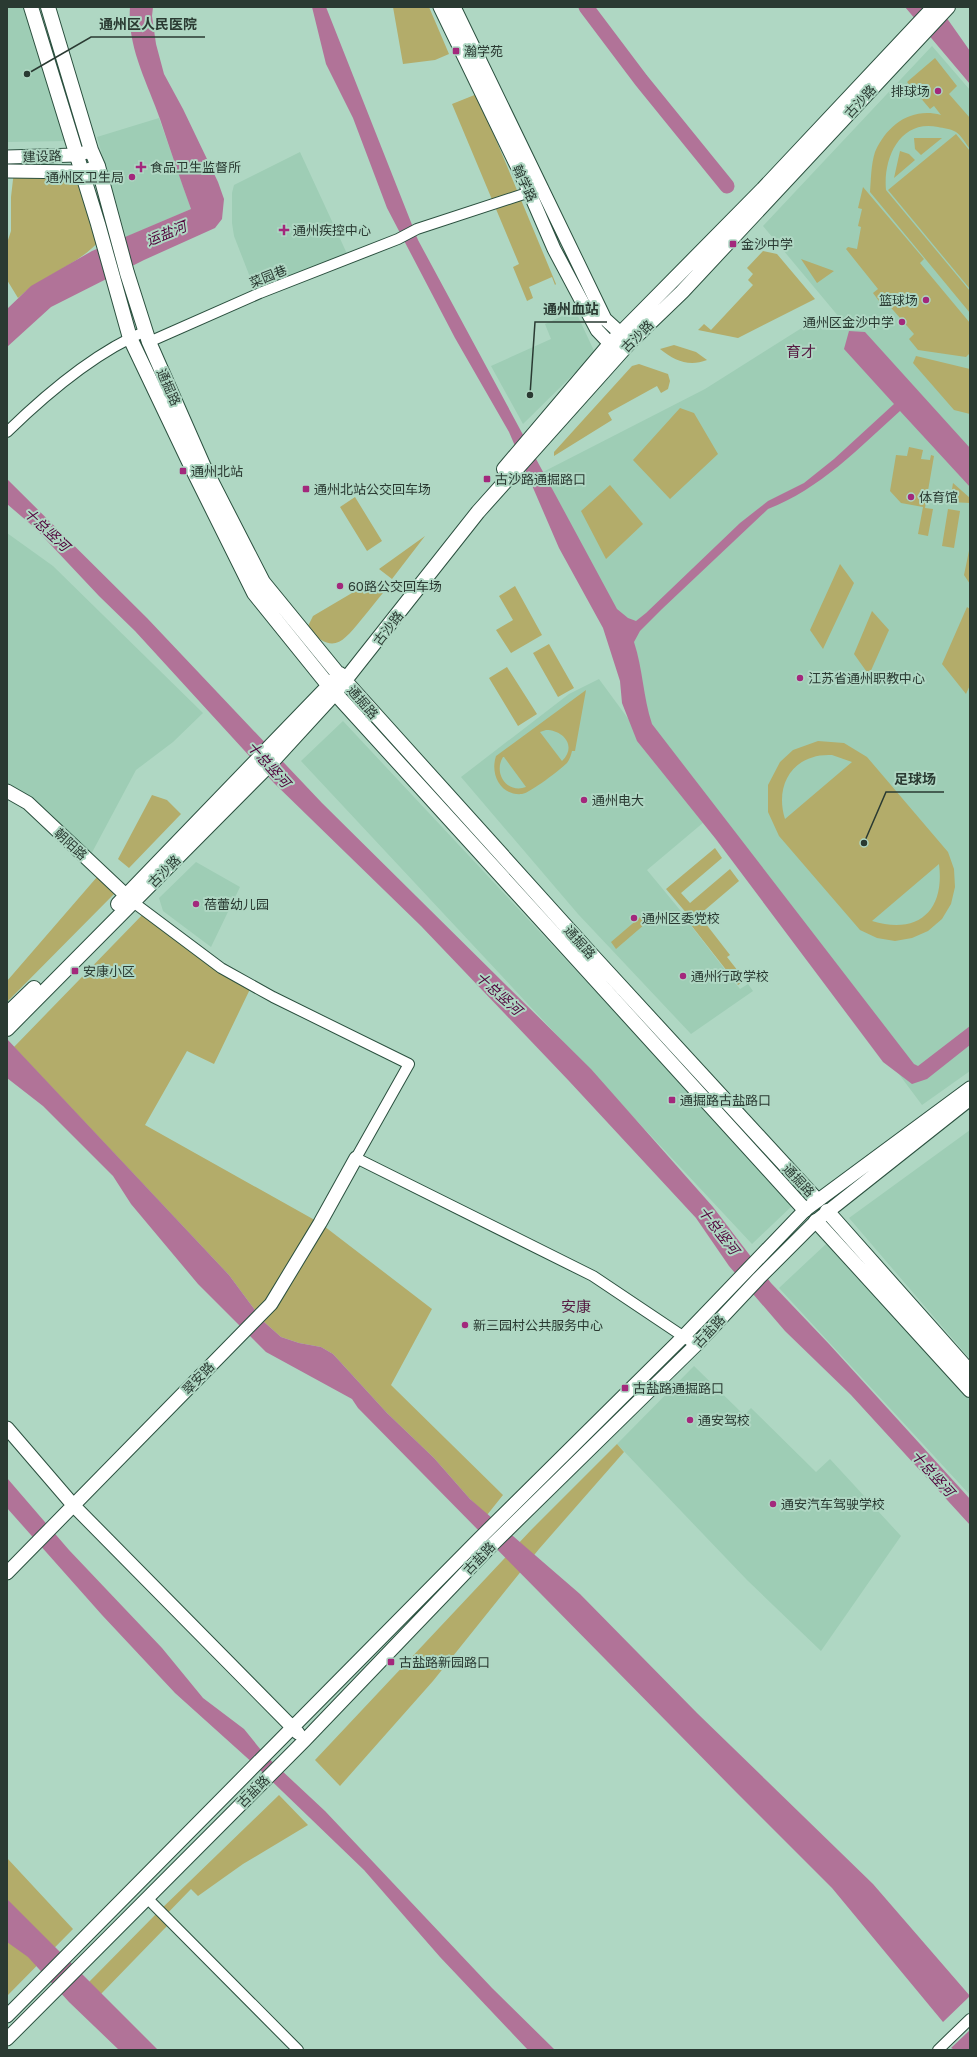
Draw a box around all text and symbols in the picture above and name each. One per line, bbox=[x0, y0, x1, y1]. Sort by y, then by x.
callout: 通州区人民医院 bbox=[91, 11, 205, 37]
text: 通州区人民医院 bbox=[99, 15, 197, 32]
place label: 瀚学苑 bbox=[464, 43, 503, 59]
marker: 瀚学苑 bbox=[451, 46, 461, 56]
street label: 古沙路 bbox=[841, 81, 879, 121]
place label: 排球场 bbox=[891, 83, 930, 99]
marker: 排球场 bbox=[933, 86, 943, 96]
street label: 建设路 bbox=[22, 147, 62, 165]
place label: 食品卫生监督所 bbox=[150, 159, 241, 175]
marker: 食品卫生监督所 bbox=[135, 161, 147, 173]
street label: 翰学路 bbox=[510, 162, 540, 204]
place label: 通州区卫生局 bbox=[46, 169, 124, 185]
marker: 通州区卫生局 bbox=[127, 172, 137, 182]
water label: 运盐河 bbox=[143, 216, 191, 249]
place label: 通州疾控中心 bbox=[293, 222, 371, 238]
marker: 通州疾控中心 bbox=[278, 224, 290, 236]
place label: 金沙中学 bbox=[741, 236, 793, 252]
marker: 金沙中学 bbox=[728, 239, 738, 249]
street label: 菜园巷 bbox=[247, 261, 289, 291]
place label: 篮球场 bbox=[879, 292, 918, 308]
marker: 篮球场 bbox=[921, 295, 931, 305]
callout: 通州血站 bbox=[535, 296, 607, 322]
text: 通州血站 bbox=[543, 300, 599, 317]
place label: 通州区金沙中学 bbox=[803, 314, 894, 330]
street label: 古沙路 bbox=[618, 317, 656, 355]
marker: 通州区金沙中学 bbox=[897, 317, 907, 327]
district label: 育才 bbox=[786, 342, 816, 360]
street label: 通掘路 bbox=[154, 366, 184, 408]
place label: 通州北站 bbox=[191, 463, 243, 479]
marker: 通州北站 bbox=[178, 466, 188, 476]
place label: 古沙路通掘路口 bbox=[495, 471, 586, 487]
marker: 古沙路通掘路口 bbox=[482, 474, 492, 484]
place label: 通州北站公交回车场 bbox=[314, 481, 431, 497]
marker: 通州北站公交回车场 bbox=[301, 484, 311, 494]
place label: 体育馆 bbox=[919, 489, 958, 505]
marker: 体育馆 bbox=[906, 492, 916, 502]
water label: 十总竖河 bbox=[21, 504, 75, 556]
place label: 60路公交回车场 bbox=[348, 578, 442, 594]
marker: 60路公交回车场 bbox=[335, 581, 345, 591]
street label: 古沙路 bbox=[370, 608, 406, 648]
place label: 江苏省通州职教中心 bbox=[808, 670, 925, 686]
marker: 江苏省通州职教中心 bbox=[795, 673, 805, 683]
street label: 通掘路 bbox=[344, 682, 382, 722]
water label: 十总竖河 bbox=[244, 738, 296, 793]
callout: 足球场 bbox=[886, 766, 944, 792]
text: 足球场 bbox=[894, 770, 936, 787]
place label: 通州电大 bbox=[592, 792, 644, 808]
marker: 通州电大 bbox=[579, 795, 589, 805]
street label: 朝阳路 bbox=[51, 825, 91, 863]
street label: 古沙路 bbox=[145, 852, 183, 890]
place label: 蓓蕾幼儿园 bbox=[204, 896, 269, 912]
marker: 蓓蕾幼儿园 bbox=[191, 899, 201, 909]
place label: 通州区委党校 bbox=[642, 910, 720, 926]
marker: 通州区委党校 bbox=[629, 913, 639, 923]
street label: 通掘路 bbox=[561, 922, 599, 962]
place label: 安康小区 bbox=[83, 963, 135, 979]
marker: 安康小区 bbox=[70, 966, 80, 976]
water label: 十总竖河 bbox=[473, 968, 528, 1020]
place label: 通州行政学校 bbox=[691, 968, 769, 984]
marker: 通州行政学校 bbox=[678, 971, 688, 981]
place label: 通掘路古盐路口 bbox=[680, 1092, 771, 1108]
marker: 通掘路古盐路口 bbox=[667, 1095, 677, 1105]
street label: 通掘路 bbox=[780, 1160, 818, 1200]
water label: 十总竖河 bbox=[695, 1203, 745, 1260]
district label: 安康 bbox=[561, 1297, 591, 1315]
street label: 古盐路 bbox=[690, 1311, 728, 1351]
place label: 新三园村公共服务中心 bbox=[473, 1317, 603, 1333]
marker: 新三园村公共服务中心 bbox=[460, 1320, 470, 1330]
street label: 翠安路 bbox=[179, 1358, 217, 1398]
place label: 古盐路通掘路口 bbox=[633, 1380, 724, 1396]
marker: 古盐路通掘路口 bbox=[620, 1383, 630, 1393]
place label: 通安驾校 bbox=[698, 1412, 750, 1428]
marker: 通安驾校 bbox=[685, 1415, 695, 1425]
water label: 十总竖河 bbox=[908, 1447, 960, 1502]
place label: 通安汽车驾驶学校 bbox=[781, 1496, 885, 1512]
marker: 通安汽车驾驶学校 bbox=[768, 1499, 778, 1509]
street label: 古盐路 bbox=[460, 1538, 498, 1578]
place label: 古盐路新园路口 bbox=[399, 1654, 490, 1670]
marker: 古盐路新园路口 bbox=[386, 1657, 396, 1667]
street label: 古盐路 bbox=[234, 1772, 272, 1810]

